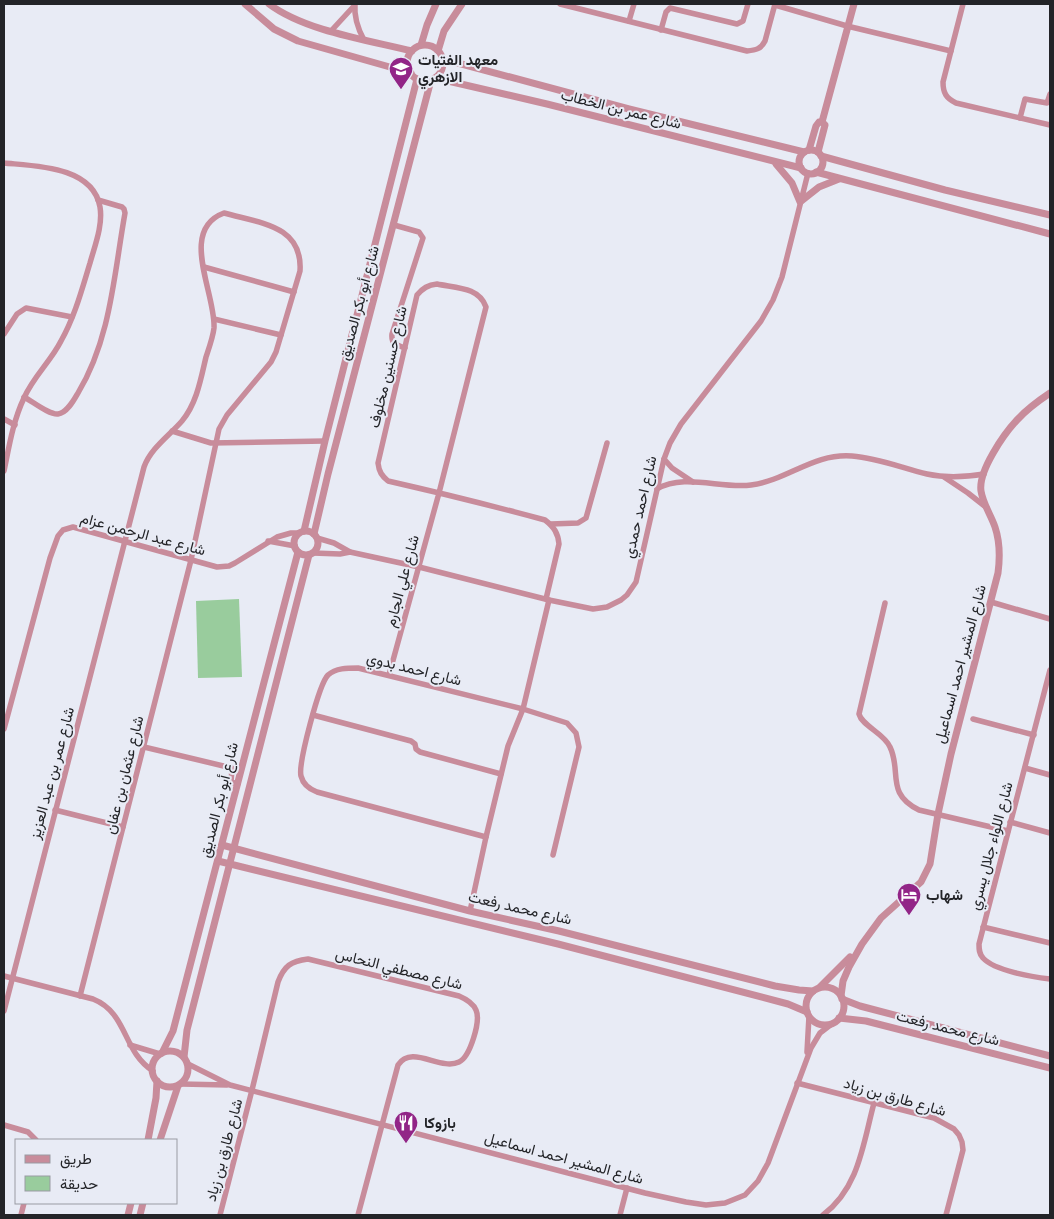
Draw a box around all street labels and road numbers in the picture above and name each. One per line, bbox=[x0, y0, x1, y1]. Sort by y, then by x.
street label: شارع عمر بن الخطاب bbox=[558, 84, 683, 135]
street label: شارع أبو بكر الصديق bbox=[334, 243, 385, 363]
street label: شارع حسنين مخلوف bbox=[364, 304, 413, 430]
street label: شارع احمد حمدي bbox=[618, 454, 664, 561]
street label: شارع عبد الرحمن عزام bbox=[78, 508, 208, 561]
street label: شارع علي الجارم bbox=[380, 533, 427, 630]
street label: شارع المشير احمد اسماعيل bbox=[929, 582, 992, 746]
street label: شارع احمد بدوي bbox=[364, 648, 464, 693]
street label: شارع عمر بن عبد العزيز bbox=[24, 705, 80, 842]
street label: شارع عثمان بن عفان bbox=[100, 714, 149, 837]
street label: شارع أبو بكر الصديق bbox=[195, 740, 244, 860]
street label: شارع اللواء جلال يسري bbox=[964, 779, 1021, 913]
street label: شارع محمد رفعت bbox=[466, 886, 574, 931]
street label: شارع مصطفي النحاس bbox=[333, 944, 465, 997]
street label: شارع محمد رفعت bbox=[894, 1006, 1002, 1051]
street label: شارع طارق بن زياد bbox=[841, 1073, 949, 1122]
street label: شارع طارق بن زياد bbox=[201, 1096, 248, 1204]
street label: شارع المشير احمد اسماعيل bbox=[482, 1127, 646, 1190]

